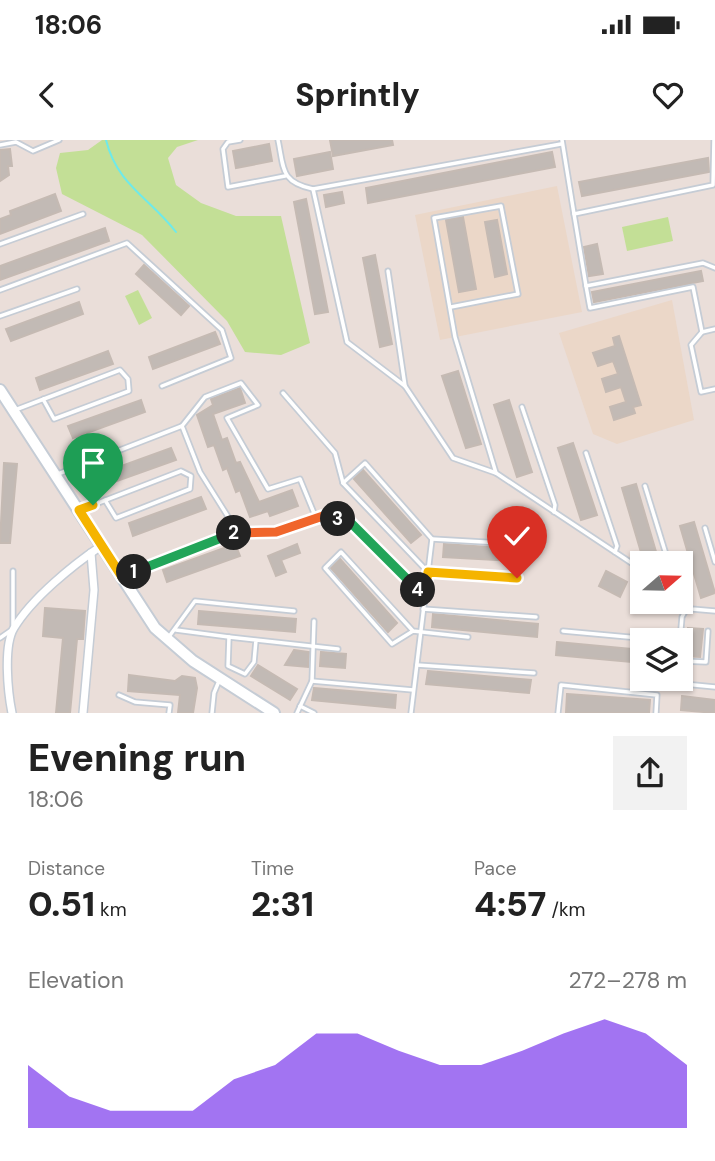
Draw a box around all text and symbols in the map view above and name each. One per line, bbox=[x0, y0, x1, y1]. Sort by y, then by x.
text: 18:06 bbox=[35, 8, 102, 42]
text: Sprintly bbox=[295, 74, 420, 116]
icon: back bbox=[28, 76, 66, 114]
icon: heart bbox=[649, 76, 687, 114]
pin bbox=[63, 433, 123, 505]
icon: arrive bbox=[74, 444, 112, 482]
pin: 3 bbox=[320, 502, 356, 536]
text: 3 bbox=[332, 506, 343, 531]
pin bbox=[487, 506, 547, 578]
pin: 2 bbox=[216, 516, 252, 550]
icon: check bbox=[498, 517, 536, 555]
text: 2 bbox=[228, 520, 239, 545]
north arrow bbox=[630, 551, 693, 614]
map controls bbox=[630, 551, 693, 691]
pin: 1 bbox=[116, 554, 152, 590]
text: 1 bbox=[130, 559, 137, 584]
pin: 4 bbox=[400, 573, 436, 608]
text: 4 bbox=[411, 577, 424, 602]
button: layers bbox=[630, 628, 693, 691]
text: Evening run bbox=[28, 733, 246, 783]
button: share bbox=[613, 736, 687, 810]
text: 18:06 bbox=[28, 784, 84, 814]
text: Distance bbox=[28, 856, 105, 881]
text: Time bbox=[251, 856, 294, 881]
text: Pace bbox=[474, 856, 517, 881]
text: 0.51 bbox=[28, 881, 95, 927]
text: 2:31 bbox=[251, 881, 314, 927]
text: 4:57 bbox=[474, 881, 546, 927]
text: km bbox=[95, 897, 127, 922]
text: /km bbox=[546, 897, 585, 922]
text: Elevation bbox=[28, 965, 124, 995]
text: 272–278 m bbox=[568, 965, 687, 995]

